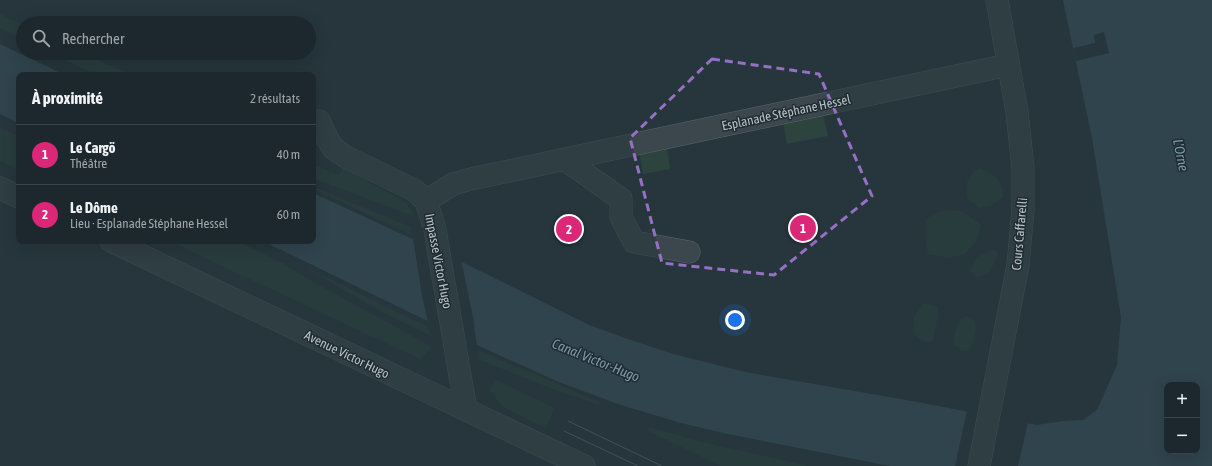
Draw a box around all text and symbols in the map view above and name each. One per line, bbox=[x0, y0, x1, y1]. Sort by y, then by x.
search box bbox=[16, 16, 316, 60]
icon: search bbox=[30, 27, 52, 49]
text: Rechercher bbox=[62, 30, 124, 47]
text: À proximité bbox=[32, 88, 103, 108]
text: 2 résultats bbox=[250, 91, 300, 106]
street label: Esplanade Stéphane Hessel bbox=[720, 91, 852, 133]
water label: L'Orne bbox=[1170, 138, 1192, 172]
text: Le Cargö bbox=[70, 139, 116, 156]
text: 1 bbox=[42, 147, 48, 162]
text: 40 m bbox=[277, 147, 300, 162]
text: Théâtre bbox=[70, 156, 107, 171]
street label: Cours Caffarelli bbox=[1009, 197, 1030, 271]
text: Le Dôme bbox=[70, 199, 118, 216]
text: 2 bbox=[42, 207, 48, 222]
text: 60 m bbox=[277, 207, 300, 222]
street label: Impasse Victor Hugo bbox=[422, 212, 455, 310]
pin: 1 bbox=[790, 213, 816, 243]
pin: 2 bbox=[556, 214, 582, 244]
text: Lieu · Esplanade Stéphane Hessel bbox=[70, 216, 228, 231]
your location bbox=[725, 310, 745, 330]
street label: Avenue Victor Hugo bbox=[302, 327, 392, 381]
water label: Canal Victor-Hugo bbox=[550, 335, 642, 385]
map controls bbox=[1164, 382, 1200, 454]
button: + bbox=[1164, 382, 1200, 418]
button: − bbox=[1164, 418, 1200, 454]

